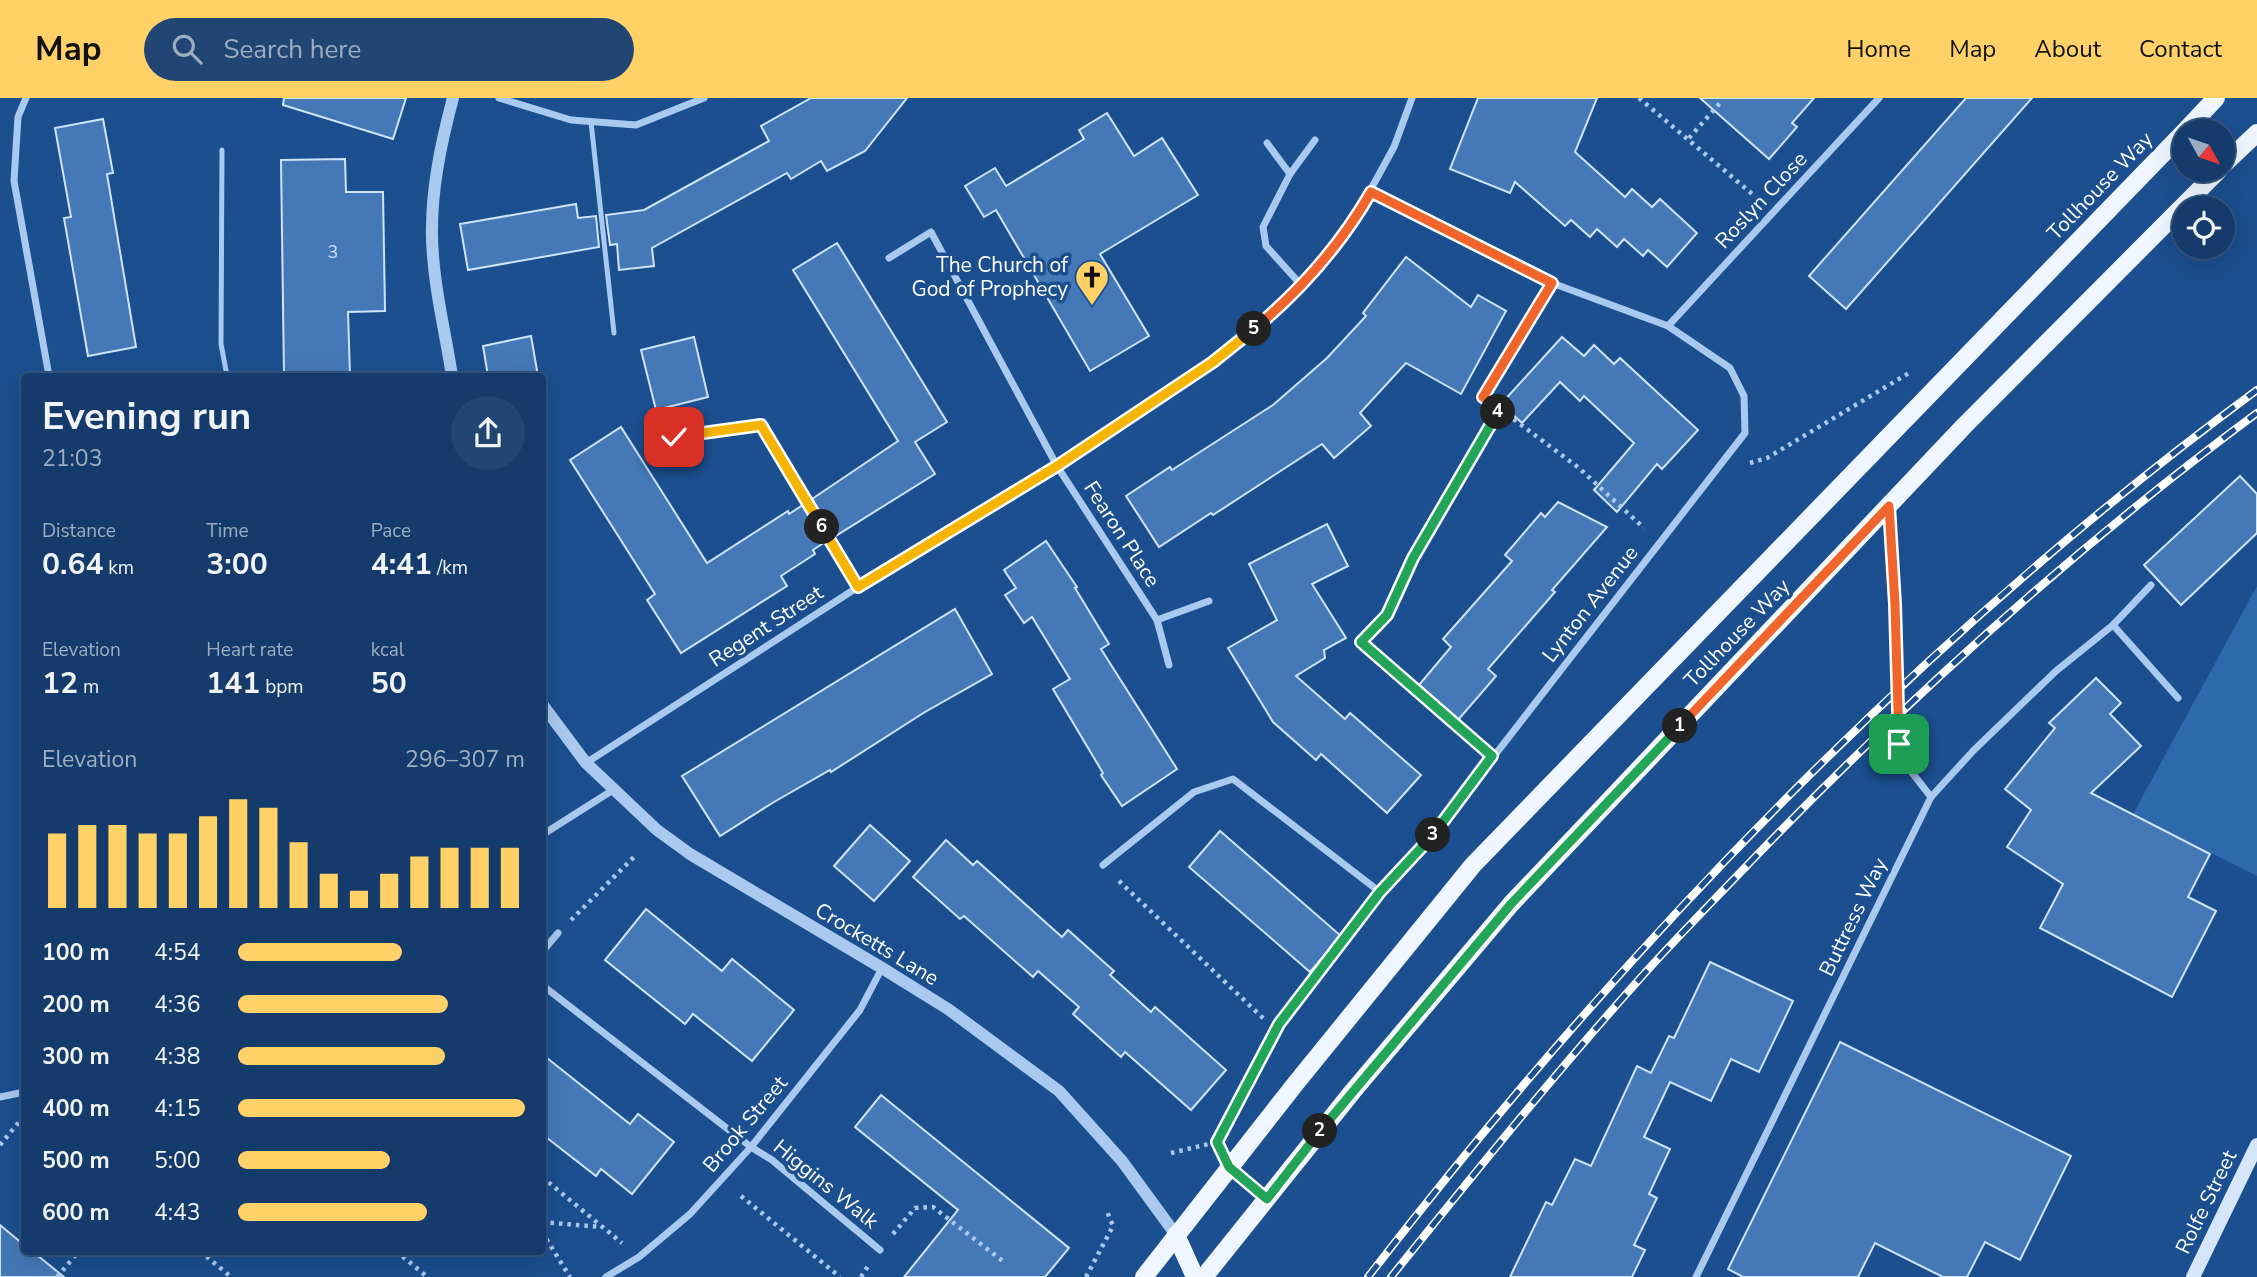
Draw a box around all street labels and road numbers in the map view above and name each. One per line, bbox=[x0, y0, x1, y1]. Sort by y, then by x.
street label: Tollhouse Way bbox=[2041, 125, 2159, 246]
street label: Roslyn Close bbox=[1709, 146, 1813, 254]
street label: Fearon Place bbox=[1077, 476, 1167, 592]
street label: Lynton Avenue bbox=[1536, 540, 1644, 668]
street label: Tollhouse Way bbox=[1678, 572, 1796, 693]
street label: Regent Street bbox=[704, 578, 829, 673]
street label: Buttress Way bbox=[1812, 853, 1894, 981]
street label: Crocketts Lane bbox=[810, 896, 944, 992]
street label: Brook Street bbox=[696, 1069, 794, 1178]
street label: Higgins Walk bbox=[768, 1133, 885, 1235]
street label: Rolfe Street bbox=[2169, 1145, 2243, 1259]

